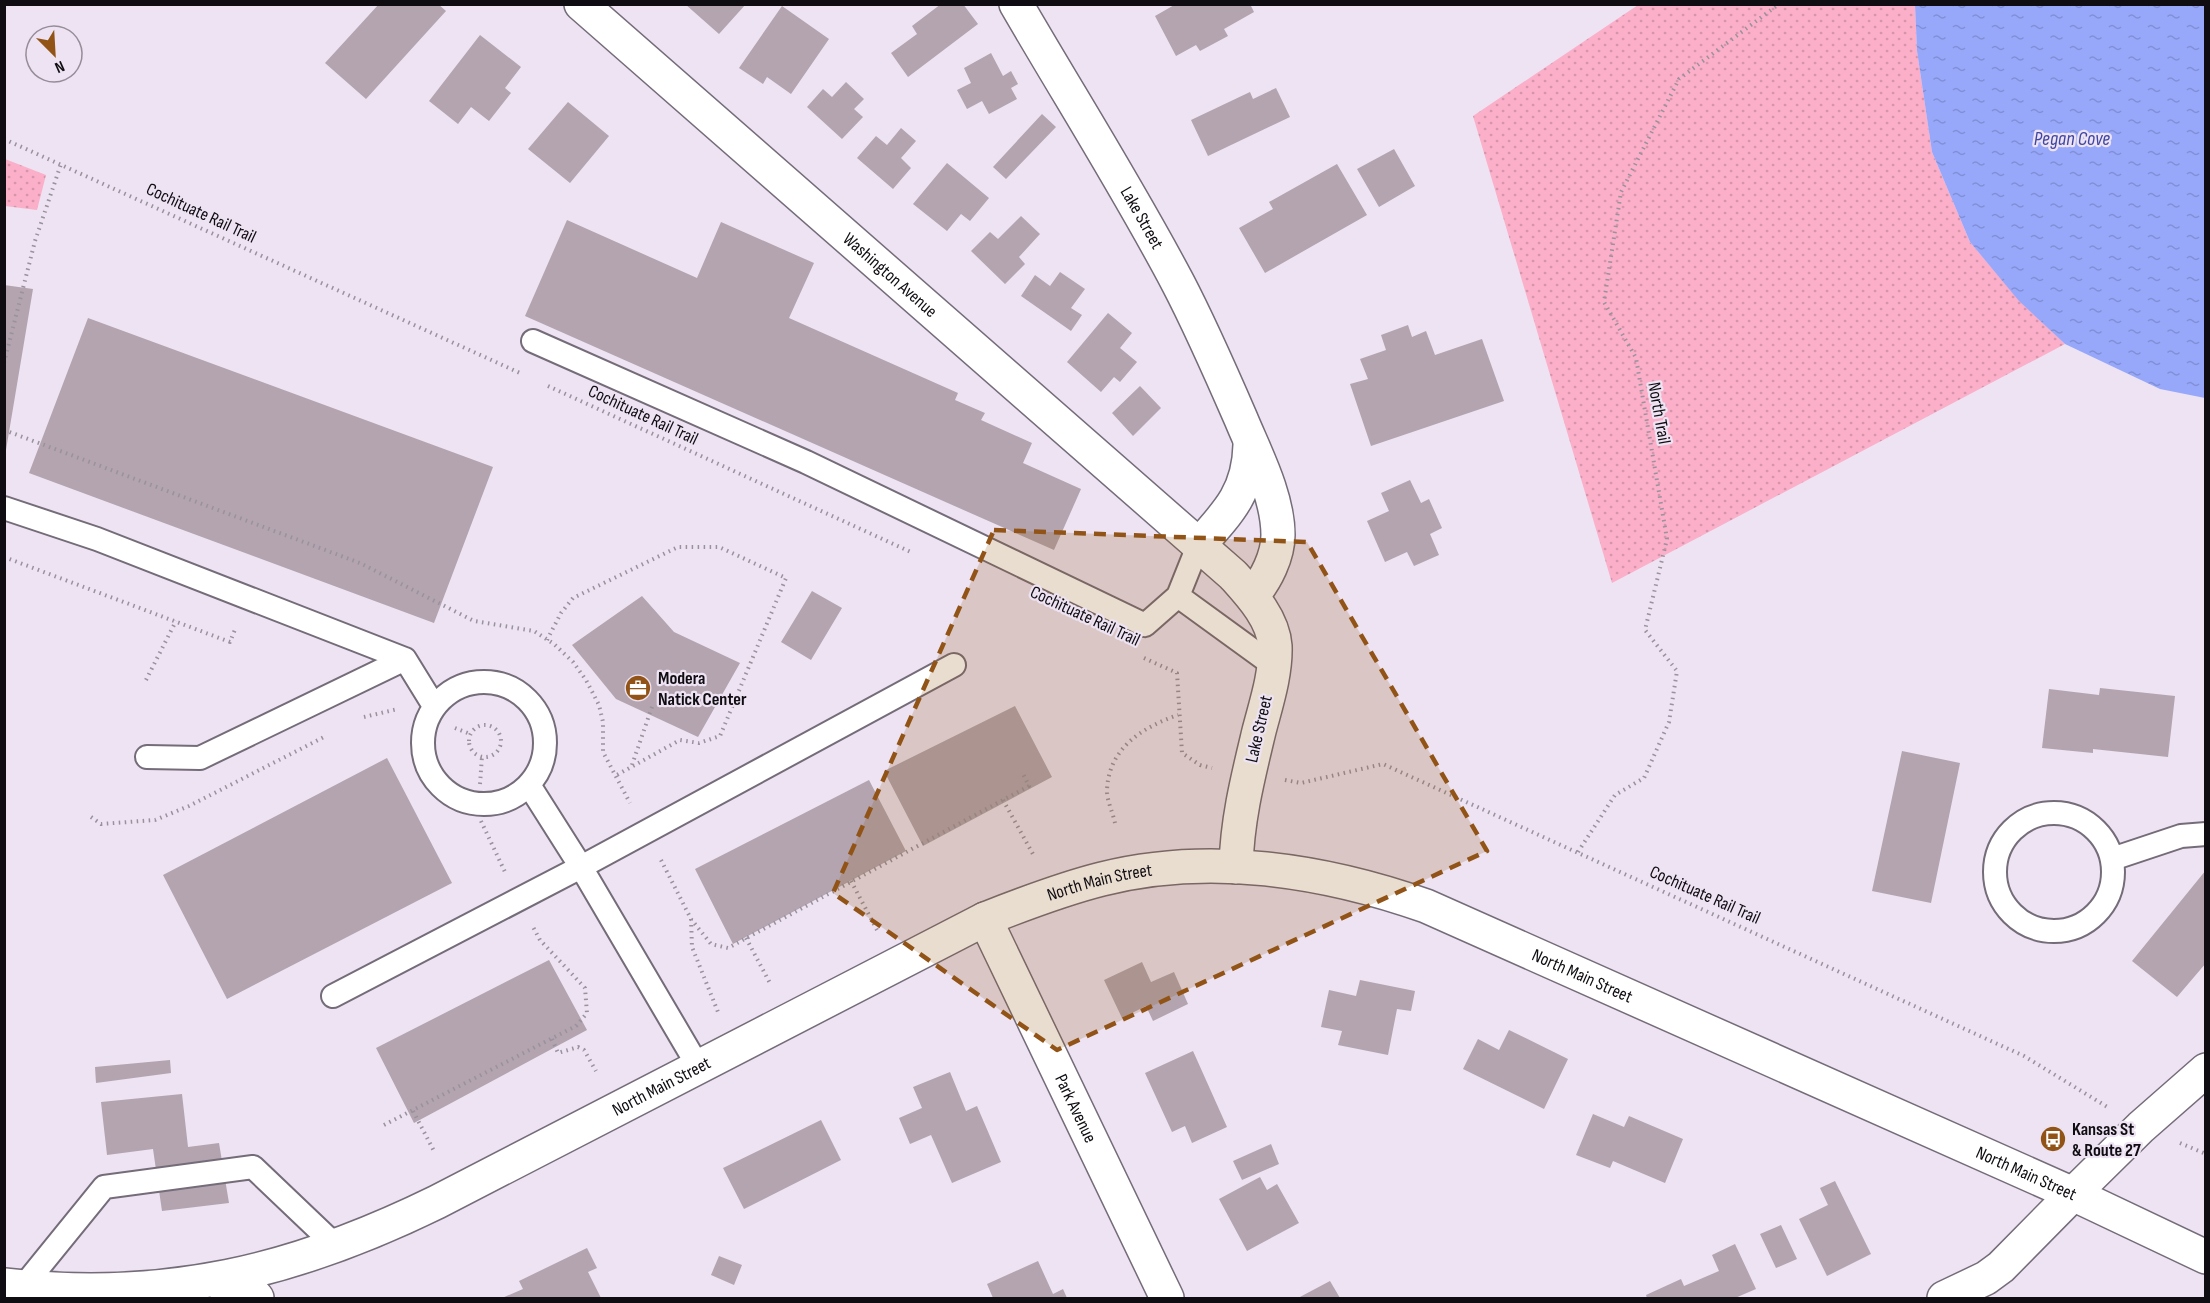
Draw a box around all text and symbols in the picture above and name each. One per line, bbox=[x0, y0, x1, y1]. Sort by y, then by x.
north arrow bbox=[24, 24, 84, 84]
text: N bbox=[52, 56, 67, 77]
water label: Pegan Cove bbox=[2034, 127, 2110, 151]
street label: Cochituate Rail Trail bbox=[143, 178, 259, 248]
street label: Lake Street bbox=[1116, 183, 1168, 253]
street label: Washington Avenue bbox=[839, 228, 942, 322]
street label: Cochituate Rail Trail bbox=[585, 380, 701, 450]
street label: North Trail bbox=[1643, 380, 1675, 446]
street label: Cochituate Rail Trail bbox=[1027, 581, 1143, 651]
place label: Modera Natick Center bbox=[658, 668, 747, 710]
office icon: Modera Natick Center bbox=[623, 673, 653, 703]
street label: Lake Street bbox=[1241, 693, 1277, 765]
street label: North Main Street bbox=[1044, 859, 1154, 905]
street label: Cochituate Rail Trail bbox=[1646, 861, 1764, 929]
street label: North Main Street bbox=[1529, 944, 1636, 1007]
street label: North Main Street bbox=[609, 1052, 714, 1120]
street label: Park Avenue bbox=[1051, 1071, 1101, 1146]
place label: Kansas St & Route 27 bbox=[2072, 1119, 2141, 1161]
bus stop icon: Kansas St & Route 27 bbox=[2038, 1124, 2068, 1154]
street label: North Main Street bbox=[1973, 1142, 2081, 1205]

